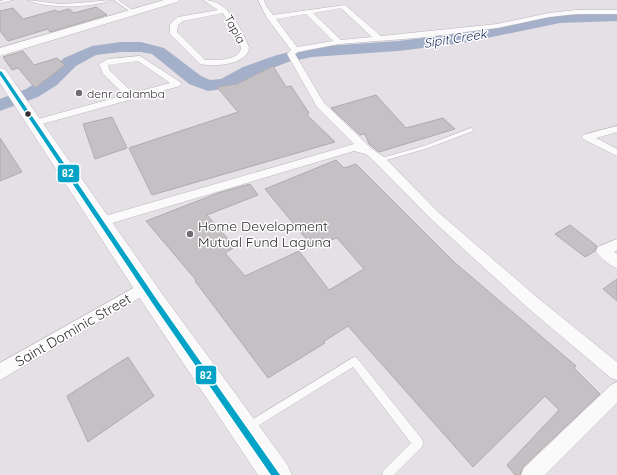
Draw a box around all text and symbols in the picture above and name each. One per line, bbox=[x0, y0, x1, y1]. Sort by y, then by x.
street label: Tapia bbox=[221, 12, 249, 46]
water label: Sipit Creek bbox=[422, 25, 489, 51]
place label: denr calamba bbox=[87, 86, 165, 101]
marker: denr calamba bbox=[74, 88, 84, 98]
unlabelled marker bbox=[23, 109, 33, 119]
line badge: 82 bbox=[57, 164, 80, 183]
text: 82 bbox=[62, 166, 74, 180]
place label: Home Development Mutual Fund Laguna bbox=[198, 217, 331, 251]
marker: Home Development Mutual Fund Laguna bbox=[185, 229, 195, 239]
street label: Saint Dominic Street bbox=[12, 289, 134, 371]
line badge: 82 bbox=[195, 365, 217, 385]
text: 82 bbox=[200, 368, 212, 382]

